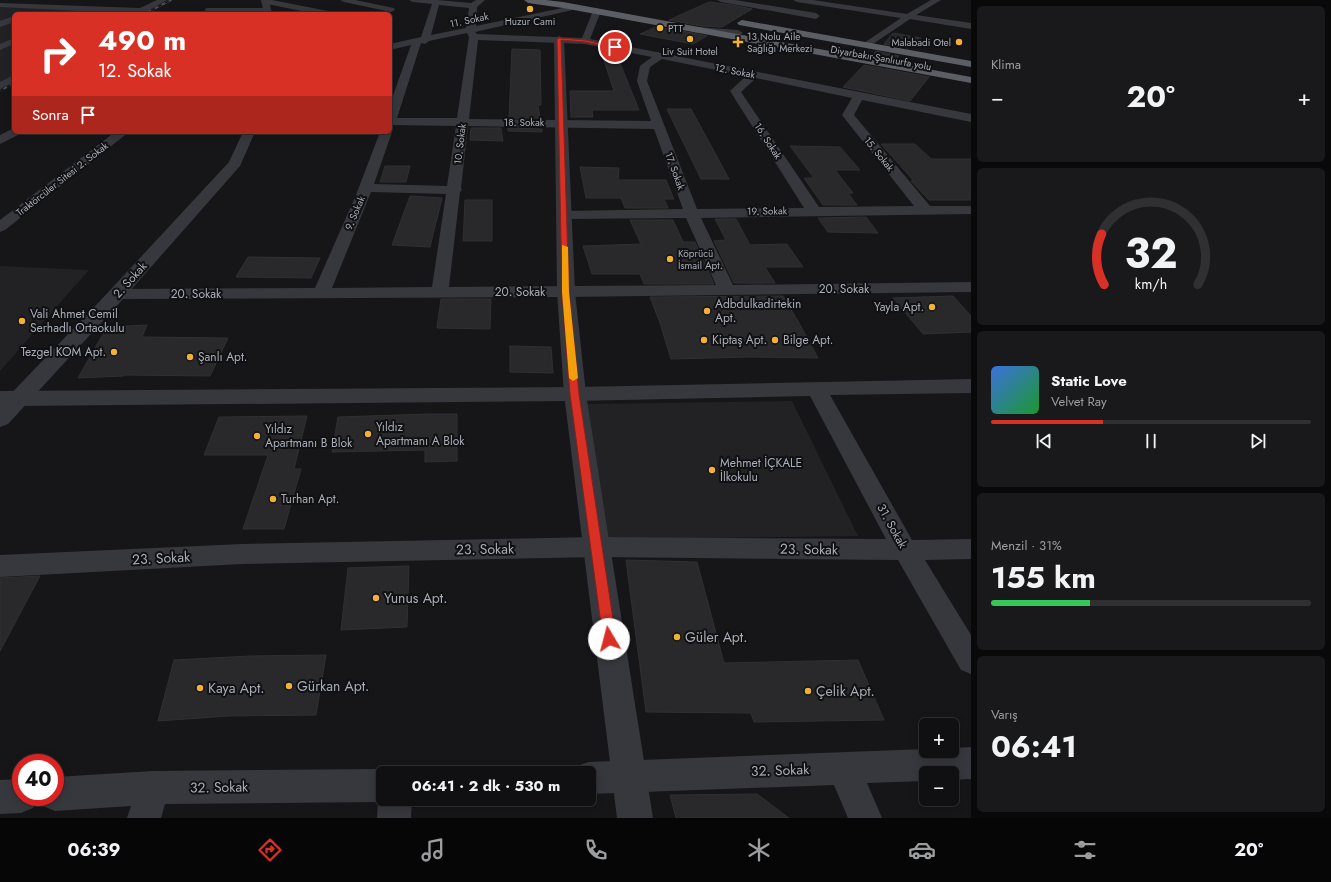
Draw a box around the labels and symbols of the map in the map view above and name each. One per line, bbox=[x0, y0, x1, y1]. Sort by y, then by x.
marker: Huzur Cami bbox=[525, 4, 535, 14]
street label: 11. Sokak bbox=[448, 8, 490, 31]
place label: Huzur Cami bbox=[505, 14, 555, 29]
place label: PTT bbox=[668, 21, 683, 36]
marker: PTT bbox=[655, 23, 665, 33]
place label: 13 Nolu Aile Sağlığı Merkezi bbox=[747, 29, 812, 56]
pin bbox=[598, 30, 632, 64]
marker: Liv Suit Hotel bbox=[685, 34, 695, 44]
place label: Malabadi Otel bbox=[891, 35, 951, 50]
marker: 13 Nolu Aile Sağlığı Merkezi bbox=[732, 36, 744, 48]
marker: Malabadi Otel bbox=[954, 37, 964, 47]
street label: Diyarbakır-Şanlıurfa yolu bbox=[829, 42, 933, 74]
place label: Liv Suit Hotel bbox=[662, 44, 718, 59]
street label: 12. Sokak bbox=[714, 60, 757, 82]
street label: 18. Sokak bbox=[504, 115, 545, 130]
street label: 16. Sokak bbox=[751, 120, 786, 163]
street label: 10. Sokak bbox=[450, 122, 470, 165]
street label: 15. Sokak bbox=[860, 133, 898, 175]
street label: Traktörcüler Sitesi 2. Sokak bbox=[13, 138, 112, 220]
street label: 17. Sokak bbox=[661, 150, 689, 193]
street label: 9. Sokak bbox=[341, 193, 369, 232]
street label: 19. Sokak bbox=[747, 203, 788, 219]
place label: Köprücü İsmail Apt. bbox=[678, 246, 723, 273]
marker: Köprücü İsmail Apt. bbox=[665, 254, 675, 264]
street label: 2. Sokak bbox=[109, 257, 152, 302]
street label: 20. Sokak bbox=[819, 280, 870, 298]
street label: 20. Sokak bbox=[495, 283, 546, 301]
street label: 20. Sokak bbox=[171, 285, 222, 303]
place label: Adbdulkadirtekin Apt. bbox=[715, 295, 801, 327]
place label: Yayla Apt. bbox=[874, 298, 924, 316]
marker: Yayla Apt. bbox=[927, 302, 937, 312]
place label: Vali Ahmet Cemil Serhadlı Ortaokulu bbox=[30, 305, 125, 337]
marker: Adbdulkadirtekin Apt. bbox=[702, 306, 712, 316]
marker: Vali Ahmet Cemil Serhadlı Ortaokulu bbox=[17, 316, 27, 326]
place label: Kiptaş Apt. bbox=[712, 331, 767, 349]
place label: Bilge Apt. bbox=[783, 331, 833, 349]
marker: Kiptaş Apt. bbox=[699, 335, 709, 345]
marker: Bilge Apt. bbox=[770, 335, 780, 345]
place label: Tezgel KOM Apt. bbox=[21, 343, 106, 361]
marker: Tezgel KOM Apt. bbox=[109, 347, 119, 357]
place label: Şanlı Apt. bbox=[198, 348, 247, 366]
marker: Şanlı Apt. bbox=[185, 352, 195, 362]
place label: Yıldız Apartmanı A Blok bbox=[376, 418, 465, 450]
place label: Yıldız Apartmanı B Blok bbox=[265, 420, 353, 452]
marker: Yıldız Apartmanı A Blok bbox=[363, 429, 373, 439]
marker: Yıldız Apartmanı B Blok bbox=[252, 431, 262, 441]
place label: Mehmet İÇKALE İlkokulu bbox=[720, 454, 802, 486]
marker: Mehmet İÇKALE İlkokulu bbox=[707, 465, 717, 475]
place label: Turhan Apt. bbox=[281, 490, 339, 508]
marker: Turhan Apt. bbox=[268, 494, 278, 504]
street label: 31. Sokak bbox=[872, 500, 912, 552]
street label: 23. Sokak bbox=[456, 538, 515, 560]
street label: 23. Sokak bbox=[780, 538, 839, 560]
street label: 23. Sokak bbox=[131, 546, 191, 570]
place label: Yunus Apt. bbox=[384, 588, 447, 608]
marker: Yunus Apt. bbox=[371, 593, 381, 603]
position arrow bbox=[588, 618, 630, 660]
place label: Güler Apt. bbox=[685, 627, 747, 647]
marker: Güler Apt. bbox=[672, 632, 682, 642]
place label: Gürkan Apt. bbox=[297, 676, 369, 696]
place label: Kaya Apt. bbox=[208, 678, 264, 698]
marker: Gürkan Apt. bbox=[284, 681, 294, 691]
place label: Çelik Apt. bbox=[816, 681, 875, 701]
marker: Kaya Apt. bbox=[195, 683, 205, 693]
marker: Çelik Apt. bbox=[803, 686, 813, 696]
speed limit sign: 40 bbox=[12, 754, 64, 806]
street label: 32. Sokak bbox=[750, 759, 810, 781]
street label: 32. Sokak bbox=[190, 776, 249, 798]

